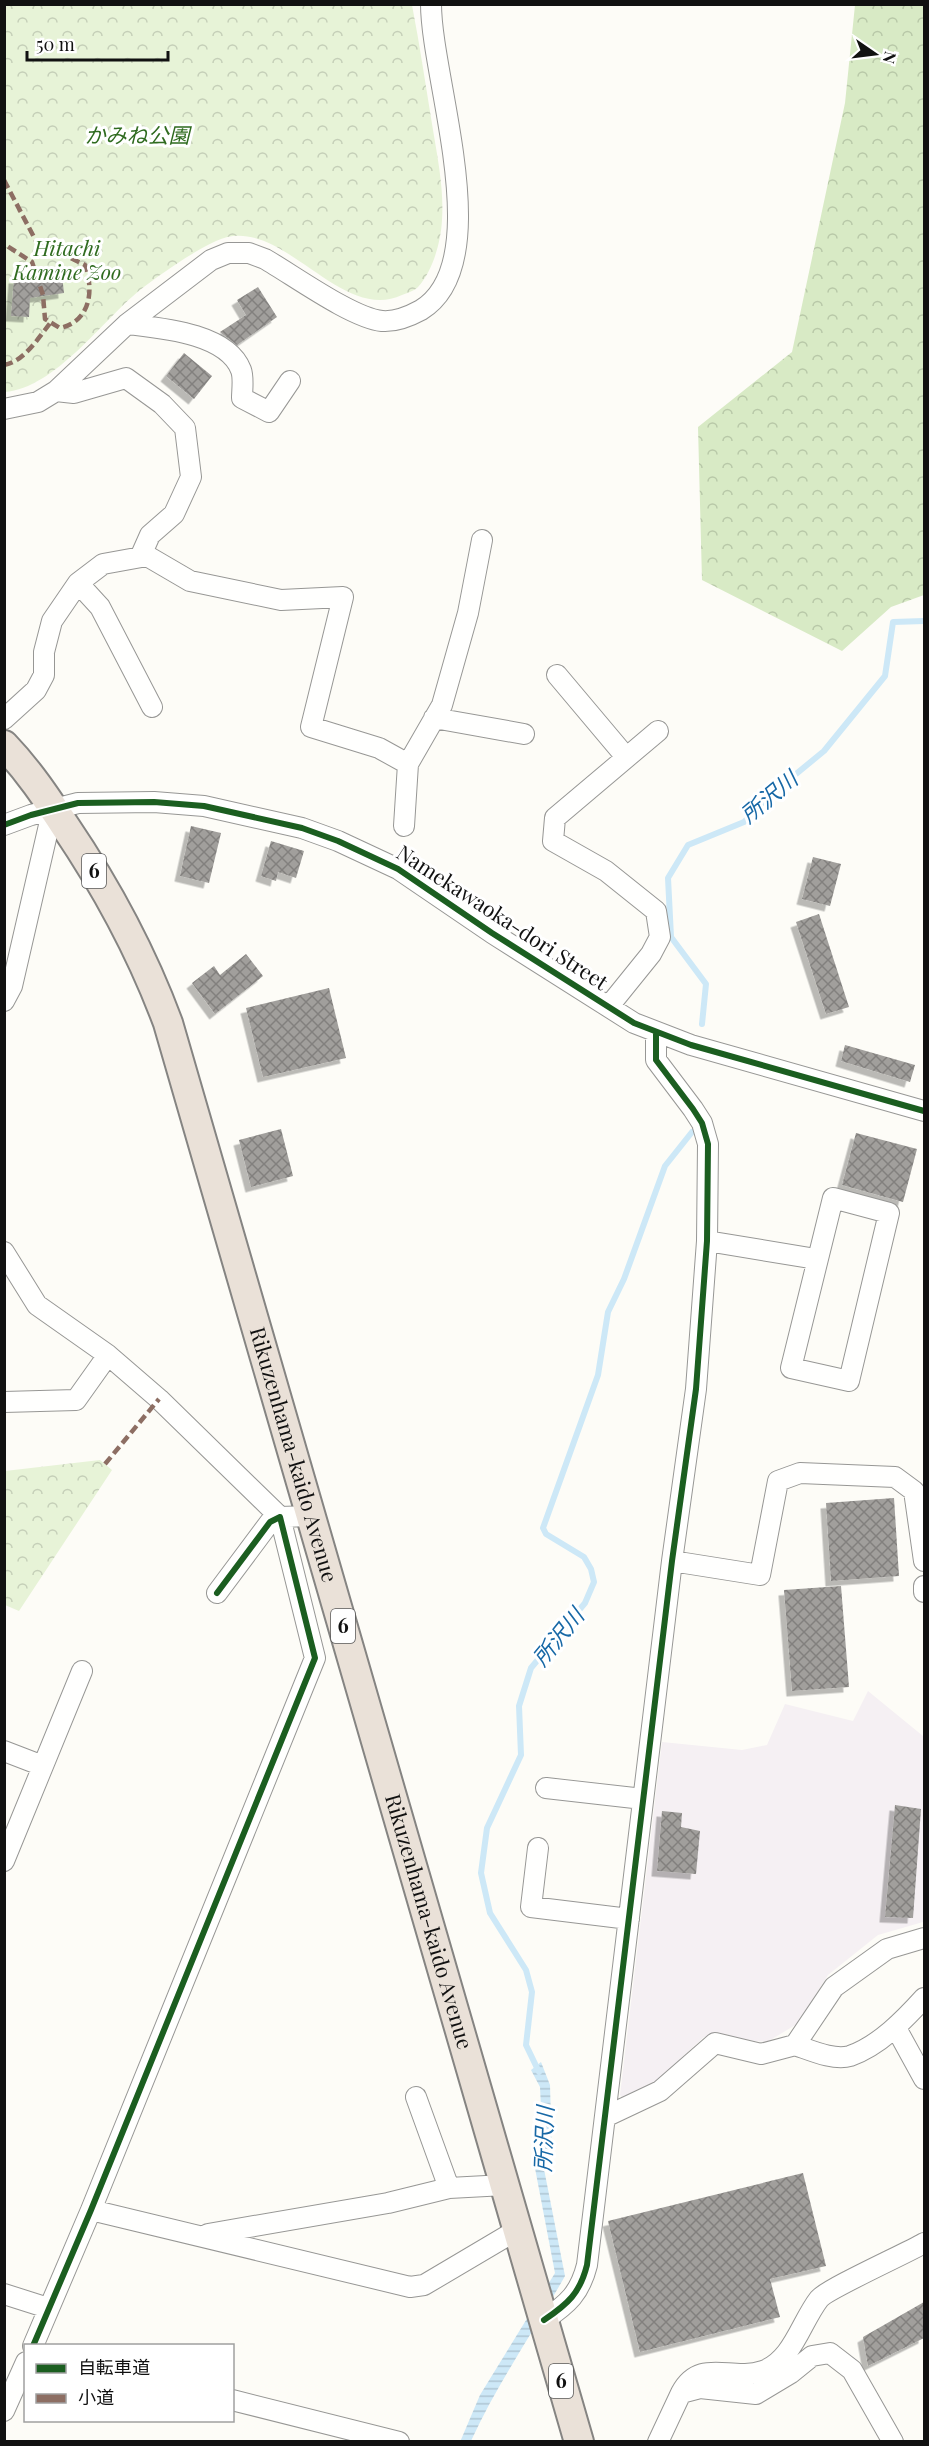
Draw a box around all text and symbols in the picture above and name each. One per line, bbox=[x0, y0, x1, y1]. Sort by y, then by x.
scale bar bbox=[27, 24, 168, 62]
north arrow bbox=[845, 24, 905, 84]
text: 50 m bbox=[36, 32, 75, 56]
text: N bbox=[878, 50, 902, 66]
park label: かみね公園 bbox=[85, 120, 192, 148]
park label: Hitachi Kamine Zoo bbox=[12, 233, 121, 285]
water label: 所沢川 bbox=[733, 762, 805, 829]
street label: Namekawaoka-dori Street bbox=[392, 837, 615, 995]
road number: 6 bbox=[82, 854, 106, 888]
street label: Rikuzenhama-kaido Avenue bbox=[245, 1323, 345, 1585]
water label: 所沢川 bbox=[525, 1600, 591, 1671]
road number: 6 bbox=[331, 1609, 355, 1643]
street label: Rikuzenhama-kaido Avenue bbox=[380, 1790, 480, 2052]
water label: 所沢川 bbox=[527, 2103, 559, 2172]
legend bbox=[24, 2344, 234, 2422]
text: 自転車道 bbox=[78, 2355, 150, 2379]
road number: 6 bbox=[549, 2364, 573, 2398]
text: 小道 bbox=[78, 2385, 114, 2409]

